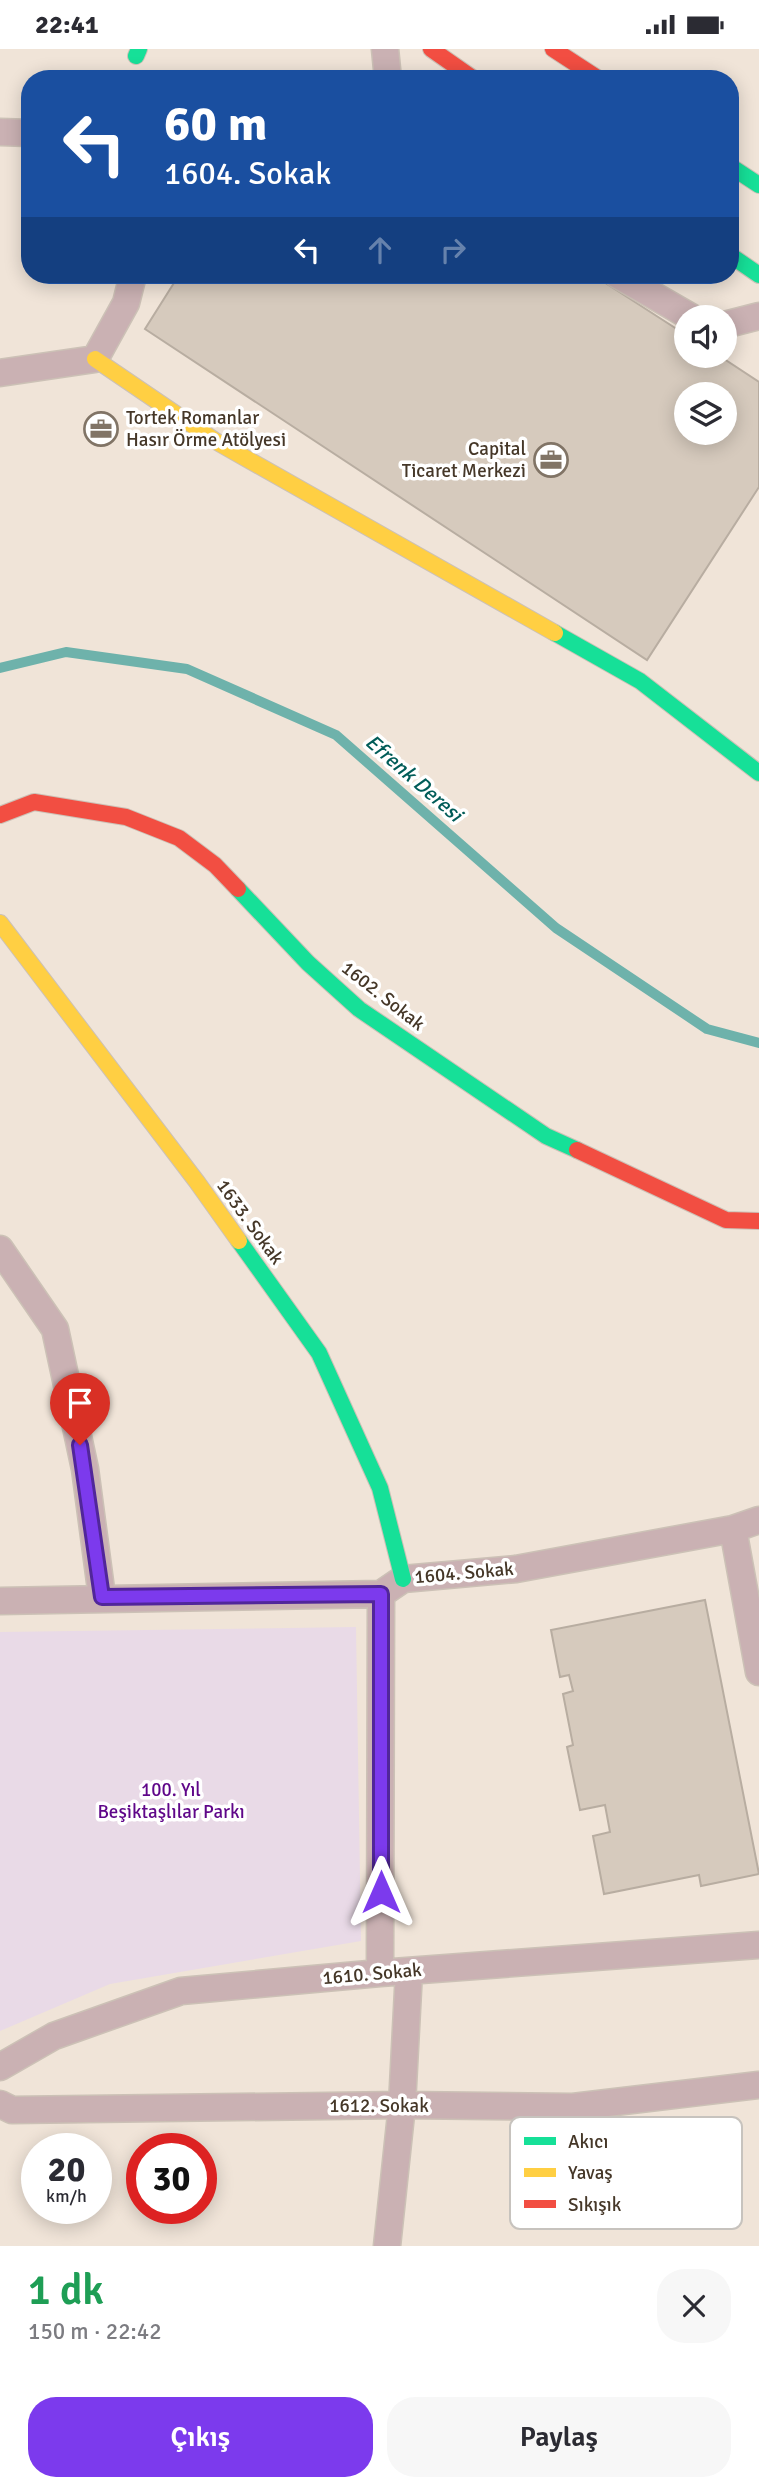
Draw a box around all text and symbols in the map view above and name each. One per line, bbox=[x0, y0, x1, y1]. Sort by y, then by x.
text: 22:41 bbox=[35, 9, 99, 41]
text: 60 m bbox=[164, 94, 267, 154]
icon: left bbox=[49, 98, 140, 189]
text: 1604. Sokak bbox=[164, 154, 331, 193]
icon: left bbox=[288, 231, 326, 269]
icon: ahead bbox=[361, 231, 399, 269]
icon: right bbox=[434, 231, 472, 269]
map controls bbox=[674, 305, 737, 445]
button: sound bbox=[674, 305, 737, 368]
button: layers bbox=[674, 382, 737, 445]
place label: Tortek Romanlar Hasır Örme Atölyesi bbox=[126, 406, 286, 452]
office icon: Tortek Romanlar Hasır Örme Atölyesi bbox=[82, 410, 120, 448]
place label: Capital Ticaret Merkezi bbox=[402, 437, 526, 483]
office icon: Capital Ticaret Merkezi bbox=[532, 441, 570, 479]
water label: Efrenk Deresi bbox=[360, 729, 470, 829]
street label: 1602. Sokak bbox=[336, 956, 430, 1036]
street label: 1633. Sokak bbox=[211, 1175, 289, 1270]
pin bbox=[50, 1373, 110, 1445]
icon: arrive bbox=[61, 1384, 99, 1422]
street label: 1604. Sokak bbox=[413, 1557, 515, 1589]
park label: 100. Yıl Beşiktaşlılar Parkı bbox=[97, 1778, 245, 1824]
position arrow bbox=[344, 1855, 418, 1929]
street label: 1610. Sokak bbox=[321, 1958, 423, 1990]
street label: 1612. Sokak bbox=[329, 2094, 429, 2118]
legend bbox=[510, 2117, 742, 2229]
text: Akıcı bbox=[568, 2130, 608, 2154]
speed limit sign: 30 bbox=[126, 2133, 217, 2224]
text: 20 bbox=[48, 2148, 85, 2191]
text: Yavaş bbox=[568, 2161, 613, 2185]
text: km/h bbox=[46, 2185, 87, 2207]
text: Sıkışık bbox=[568, 2193, 622, 2217]
text: 1 dk bbox=[28, 2265, 104, 2316]
button: close bbox=[657, 2269, 731, 2343]
text: 150 m · 22:42 bbox=[28, 2317, 162, 2346]
button: Çıkış bbox=[28, 2397, 373, 2477]
button: Paylaş bbox=[387, 2397, 731, 2477]

